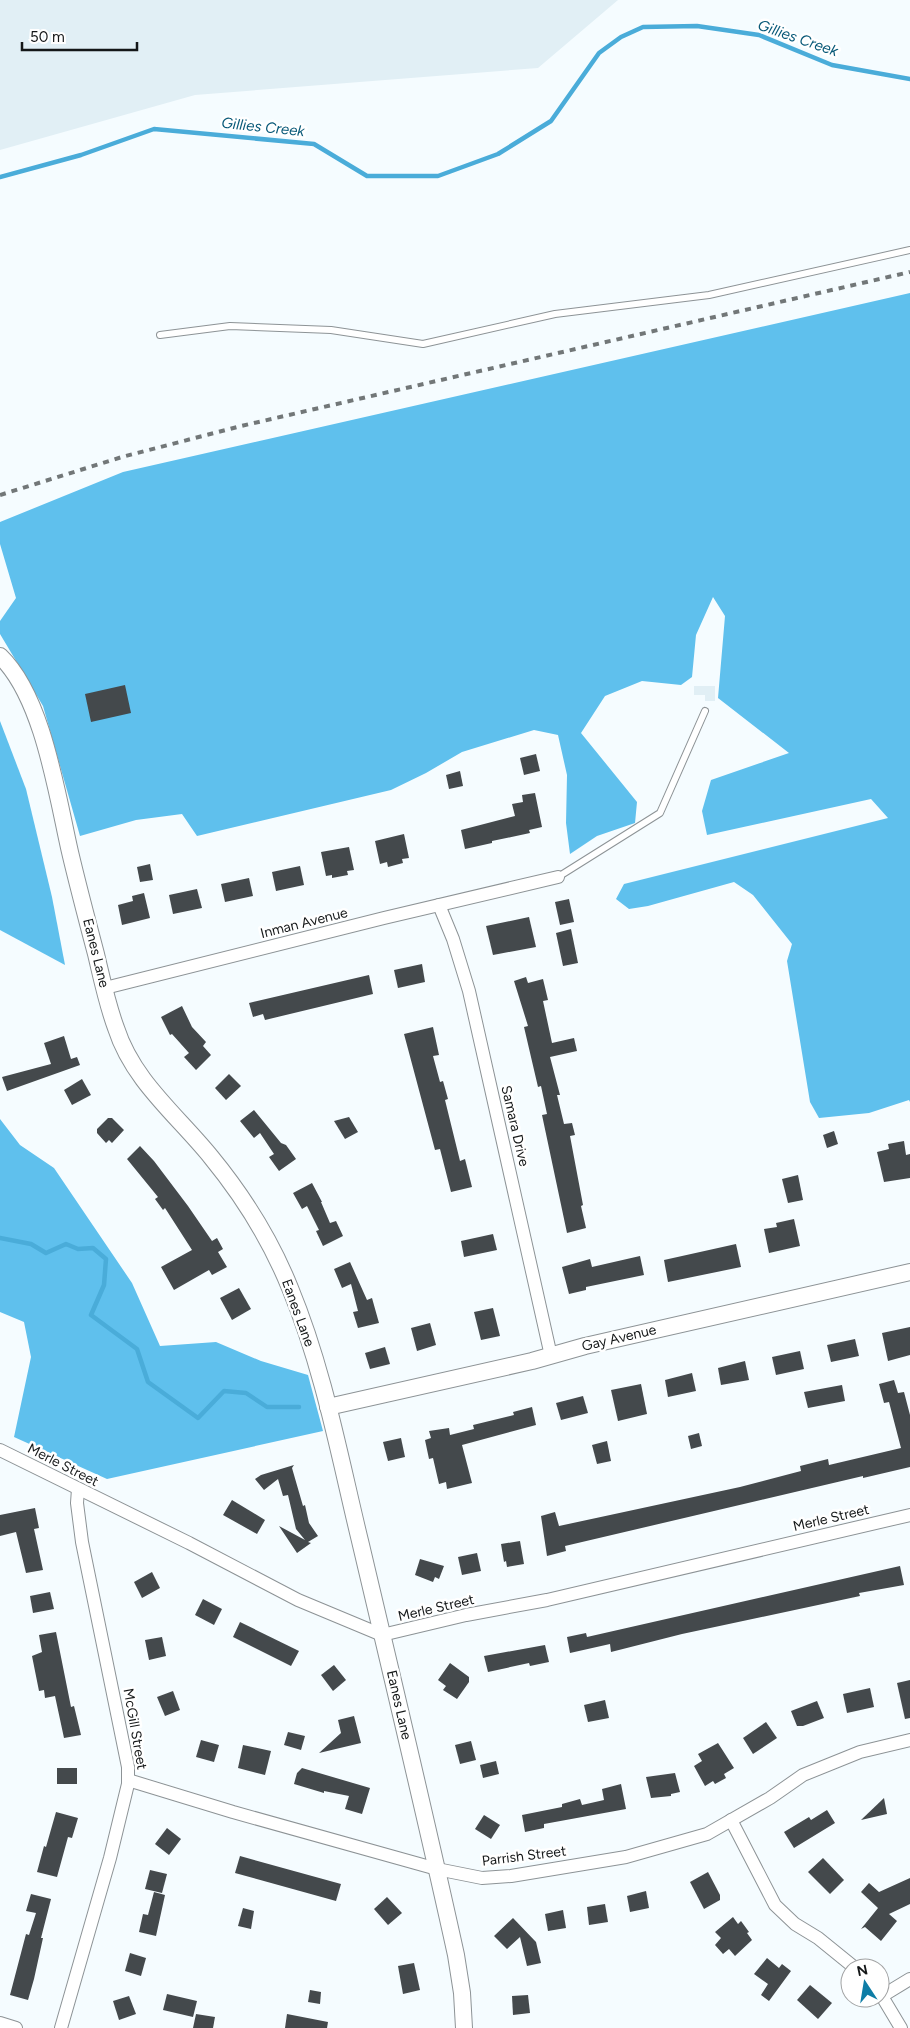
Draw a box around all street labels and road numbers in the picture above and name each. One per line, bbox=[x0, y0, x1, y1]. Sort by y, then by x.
street label: Inman Avenue bbox=[259, 904, 350, 942]
street label: Eanes Lane bbox=[79, 917, 113, 990]
street label: Samara Drive bbox=[497, 1084, 533, 1168]
street label: Eanes Lane bbox=[278, 1277, 318, 1349]
street label: Gay Avenue bbox=[580, 1321, 658, 1355]
street label: Merle Street bbox=[25, 1440, 101, 1490]
street label: Merle Street bbox=[791, 1501, 871, 1535]
street label: Merle Street bbox=[396, 1591, 476, 1625]
street label: Eanes Lane bbox=[383, 1669, 415, 1742]
street label: McGill Street bbox=[119, 1687, 151, 1771]
street label: Parrish Street bbox=[481, 1842, 567, 1870]

